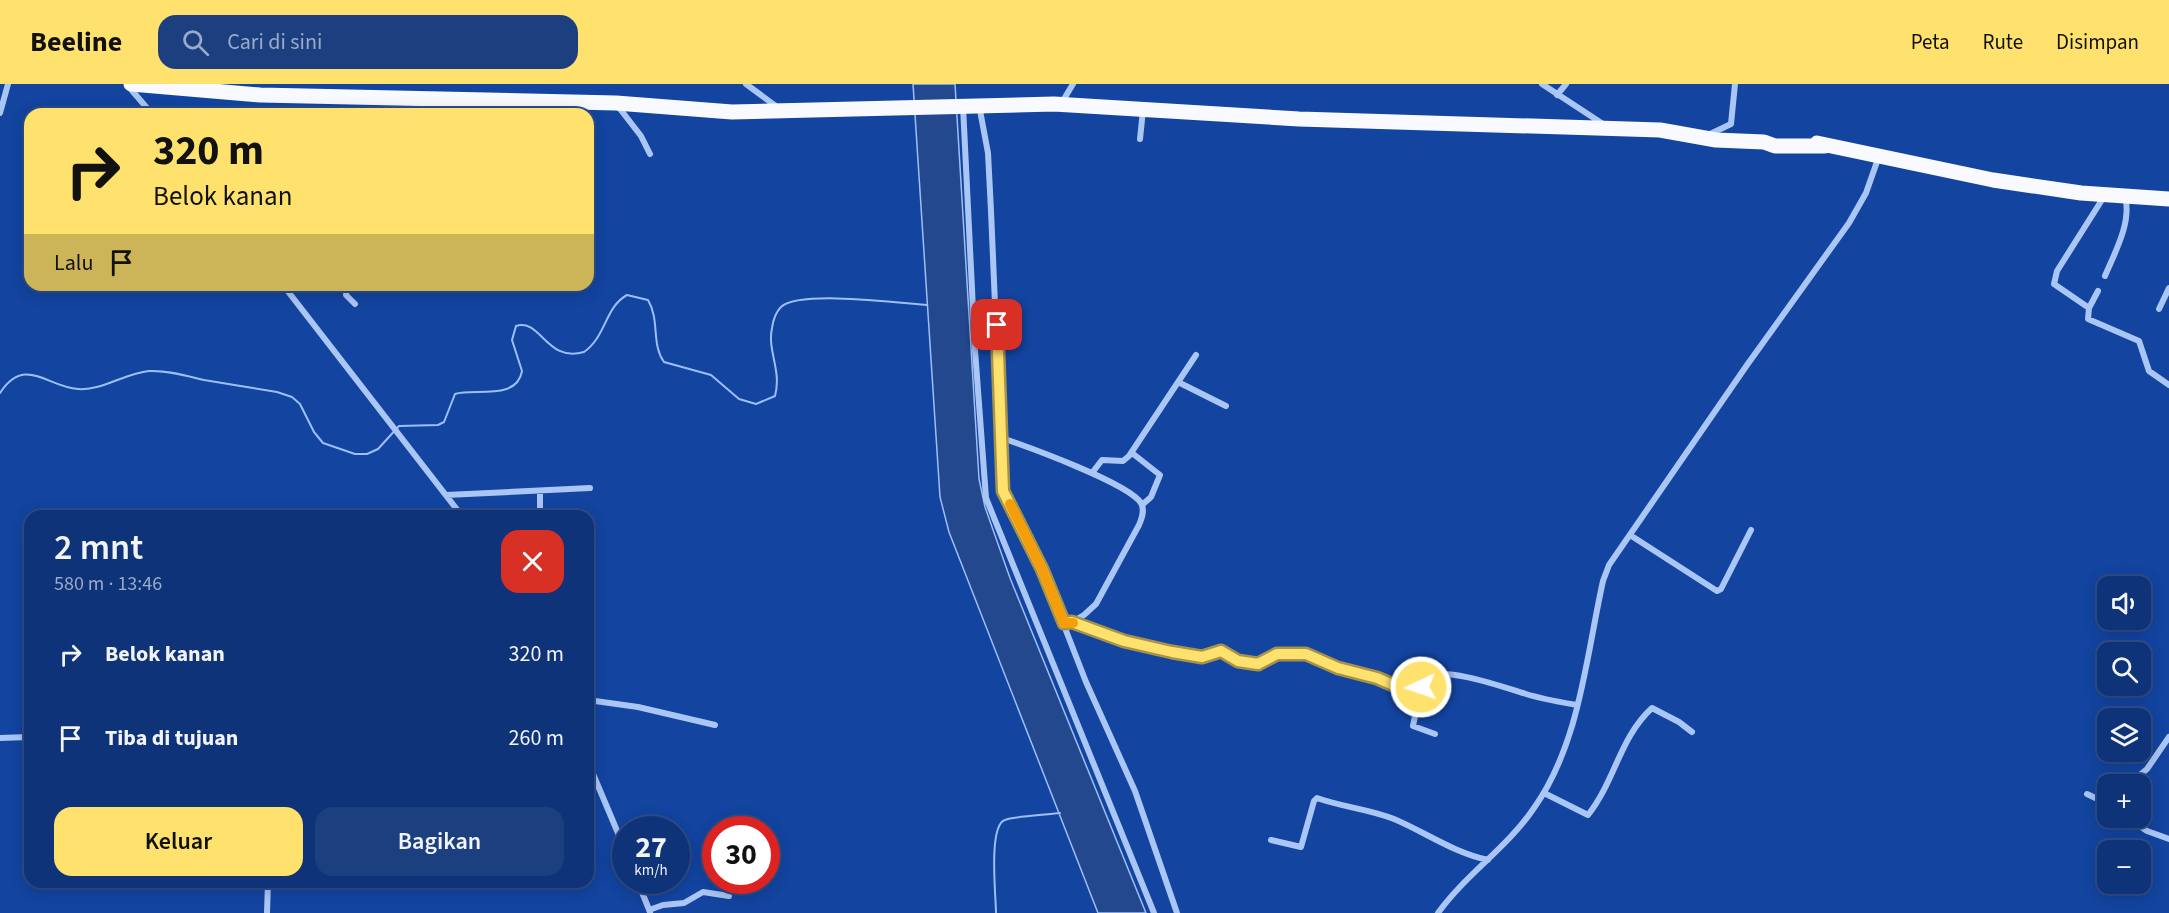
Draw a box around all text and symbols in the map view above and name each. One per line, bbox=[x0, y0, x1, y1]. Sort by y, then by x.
search box bbox=[158, 15, 578, 69]
text: Beeline bbox=[30, 22, 122, 62]
icon: search bbox=[179, 26, 212, 59]
text: Cari di sini bbox=[227, 26, 322, 58]
text: Peta bbox=[1911, 27, 1949, 57]
text: Rute bbox=[1982, 27, 2023, 57]
text: Disimpan bbox=[2056, 27, 2139, 57]
text: 320 m bbox=[153, 121, 264, 181]
icon: right bbox=[54, 132, 132, 210]
text: Belok kanan bbox=[153, 177, 292, 216]
icon: arrive bbox=[105, 246, 138, 279]
text: Lalu bbox=[54, 247, 93, 279]
pin bbox=[971, 299, 1022, 350]
icon: arrive bbox=[980, 308, 1013, 341]
text: 2 mnt bbox=[54, 522, 143, 573]
button: close bbox=[501, 530, 564, 593]
text: 580 m · 13:46 bbox=[54, 570, 162, 598]
map controls bbox=[2097, 576, 2151, 894]
button: sound bbox=[2097, 576, 2151, 630]
icon: right bbox=[54, 638, 87, 671]
text: Belok kanan bbox=[105, 638, 225, 670]
text: 320 m bbox=[509, 638, 564, 670]
button: search bbox=[2097, 642, 2151, 696]
position arrow bbox=[1389, 655, 1453, 719]
button: layers bbox=[2097, 708, 2151, 762]
icon: arrive bbox=[54, 722, 87, 755]
text: Tiba di tujuan bbox=[105, 722, 238, 754]
text: 260 m bbox=[509, 722, 564, 754]
button: + bbox=[2097, 774, 2151, 828]
button: Keluar bbox=[54, 807, 303, 876]
button: Bagikan bbox=[315, 807, 564, 876]
speed limit sign: 30 bbox=[702, 816, 780, 894]
text: 27 bbox=[635, 826, 667, 869]
button: − bbox=[2097, 840, 2151, 894]
text: km/h bbox=[634, 860, 668, 881]

